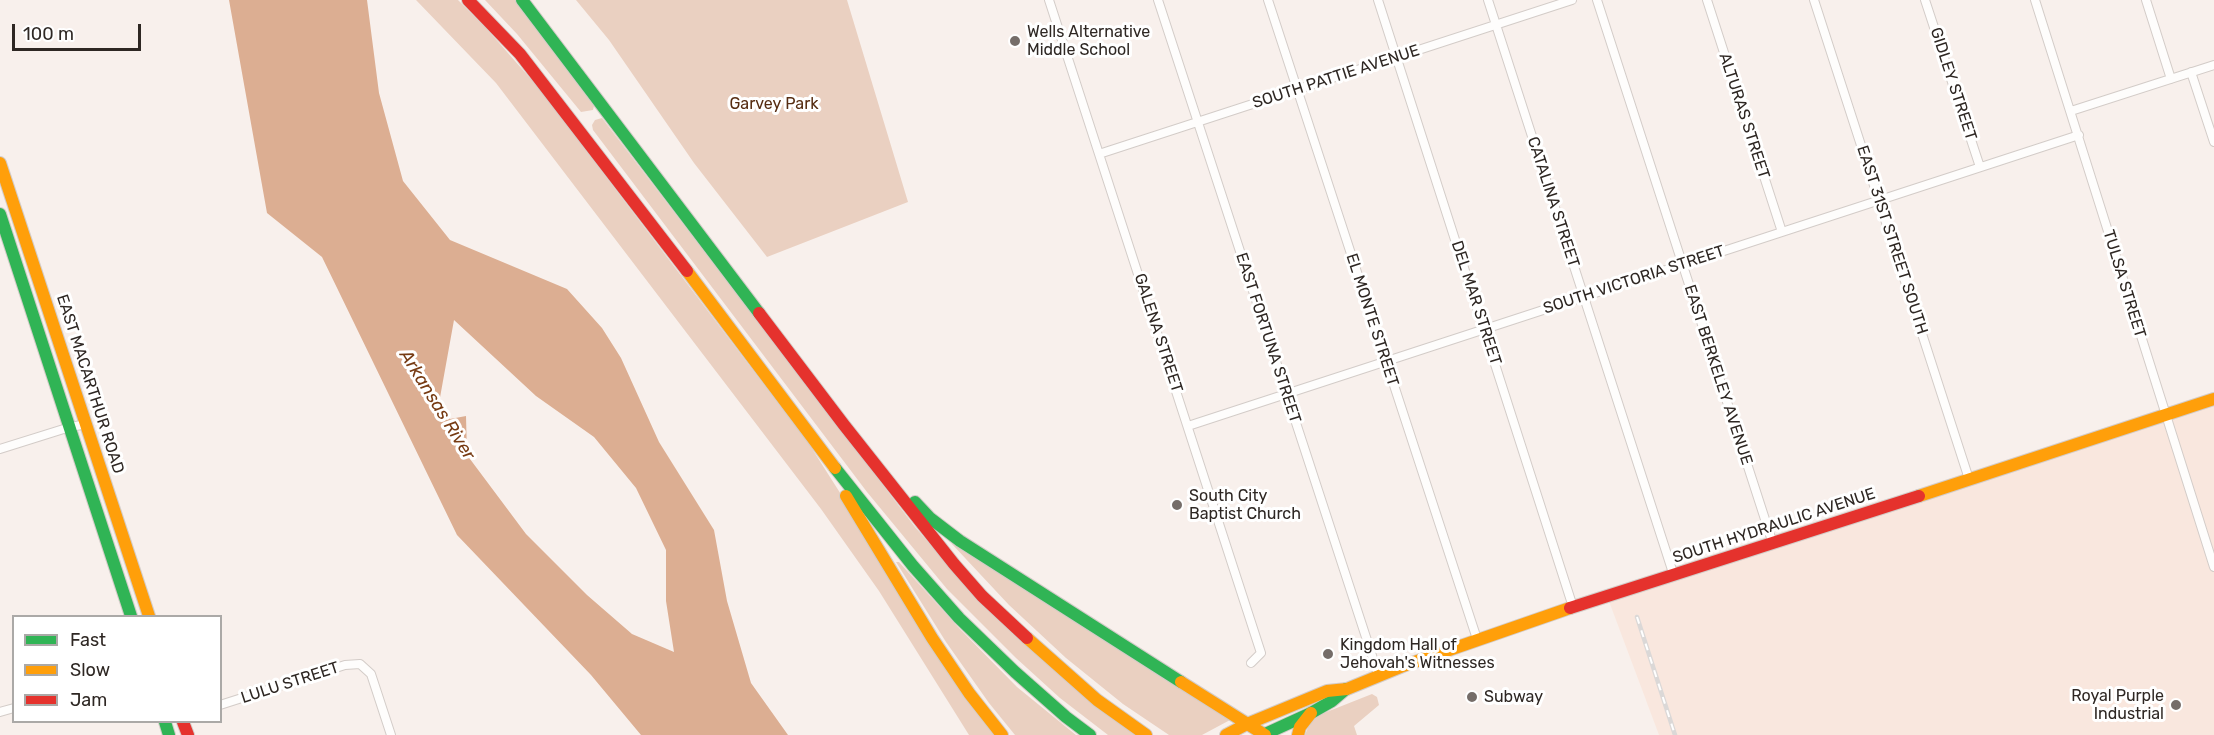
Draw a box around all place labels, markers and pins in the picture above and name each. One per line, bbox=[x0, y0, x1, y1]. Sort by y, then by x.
place label: Wells Alternative Middle School bbox=[1027, 22, 1150, 60]
marker: Wells Alternative Middle School bbox=[1008, 34, 1022, 48]
place label: South City Baptist Church bbox=[1189, 486, 1301, 524]
marker: South City Baptist Church bbox=[1170, 498, 1184, 512]
place label: Kingdom Hall of Jehovah's Witnesses bbox=[1340, 635, 1495, 673]
marker: Kingdom Hall of Jehovah's Witnesses bbox=[1321, 647, 1335, 661]
place label: Royal Purple Industrial bbox=[2071, 686, 2164, 724]
place label: Subway bbox=[1484, 687, 1543, 707]
marker: Subway bbox=[1465, 690, 1479, 704]
marker: Royal Purple Industrial bbox=[2169, 698, 2183, 712]

